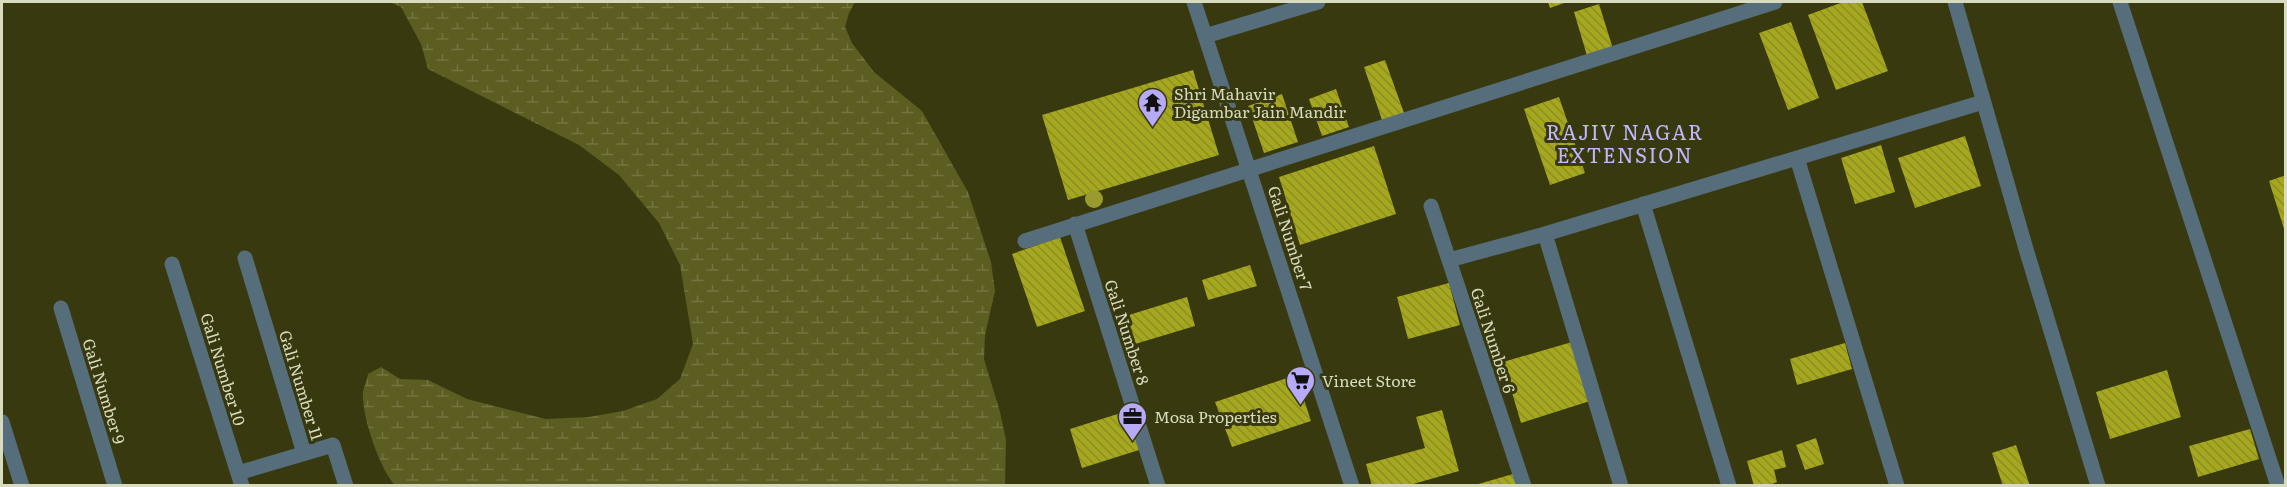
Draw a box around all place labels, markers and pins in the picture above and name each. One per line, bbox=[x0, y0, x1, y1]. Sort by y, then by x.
place label: Shri Mahavir Digambar Jain Mandir bbox=[1174, 81, 1347, 123]
temple icon: Shri Mahavir Digambar Jain Mandir bbox=[1137, 86, 1169, 128]
supermarket icon: Vineet Store bbox=[1285, 364, 1317, 406]
place label: Vineet Store bbox=[1322, 368, 1416, 392]
office icon: Mosa Properties bbox=[1117, 400, 1149, 442]
place label: Mosa Properties bbox=[1154, 404, 1277, 428]

